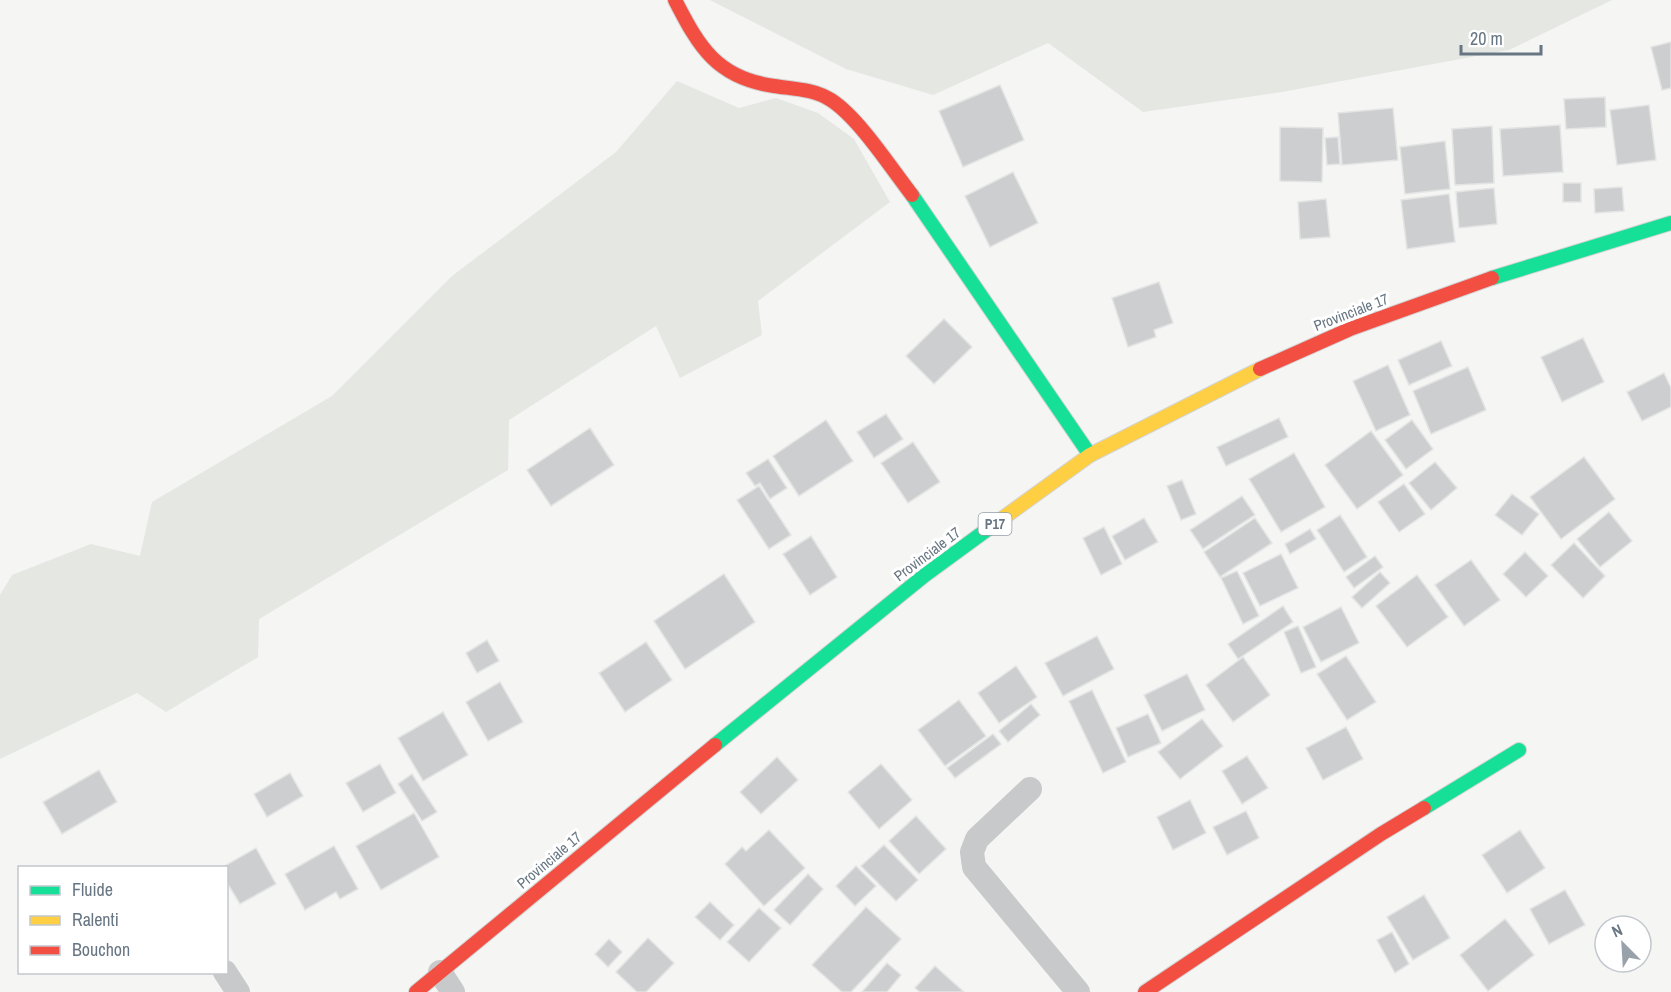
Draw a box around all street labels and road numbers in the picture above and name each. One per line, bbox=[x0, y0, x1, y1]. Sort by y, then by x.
street label: Provinciale 17 bbox=[1311, 288, 1392, 336]
road number: P17 bbox=[978, 513, 1012, 535]
street label: Provinciale 17 bbox=[889, 522, 965, 586]
street label: Provinciale 17 bbox=[512, 827, 586, 893]

